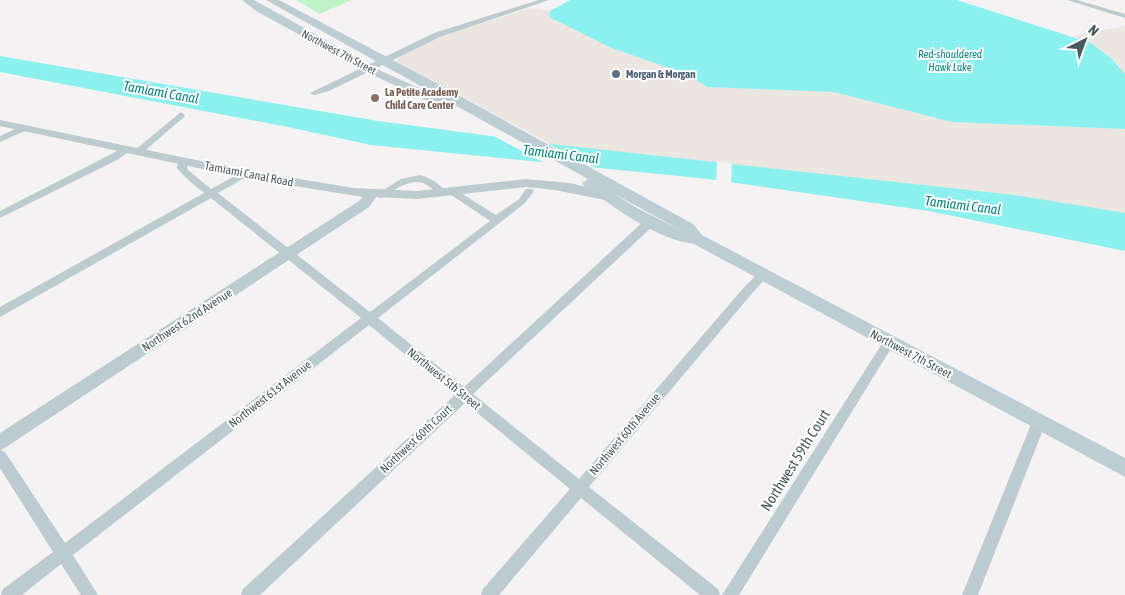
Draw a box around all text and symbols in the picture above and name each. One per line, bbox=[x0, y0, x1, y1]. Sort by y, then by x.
north arrow bbox=[1060, 15, 1110, 65]
text: N bbox=[1085, 22, 1102, 39]
street label: Northwest 7th Street bbox=[300, 27, 378, 77]
water label: Red-shouldered Hawk Lake bbox=[918, 48, 982, 73]
marker: Morgan & Morgan bbox=[610, 68, 622, 80]
place label: Morgan & Morgan bbox=[626, 68, 696, 80]
water label: Tamiami Canal bbox=[122, 77, 200, 107]
place label: La Petite Academy Child Care Center bbox=[385, 86, 459, 111]
marker: La Petite Academy Child Care Center bbox=[369, 92, 381, 104]
water label: Tamiami Canal bbox=[522, 141, 600, 167]
street label: Tamiami Canal Road bbox=[203, 159, 295, 189]
water label: Tamiami Canal bbox=[924, 192, 1002, 218]
street label: Northwest 62nd Avenue bbox=[139, 286, 235, 354]
street label: Northwest 7th Street bbox=[868, 327, 955, 382]
street label: Northwest 5th Street bbox=[405, 345, 484, 413]
street label: Northwest 61st Avenue bbox=[226, 357, 314, 431]
street label: Northwest 60th Avenue bbox=[587, 390, 663, 478]
street label: Northwest 60th Court bbox=[377, 402, 455, 476]
street label: Northwest 59th Court bbox=[757, 406, 833, 514]

